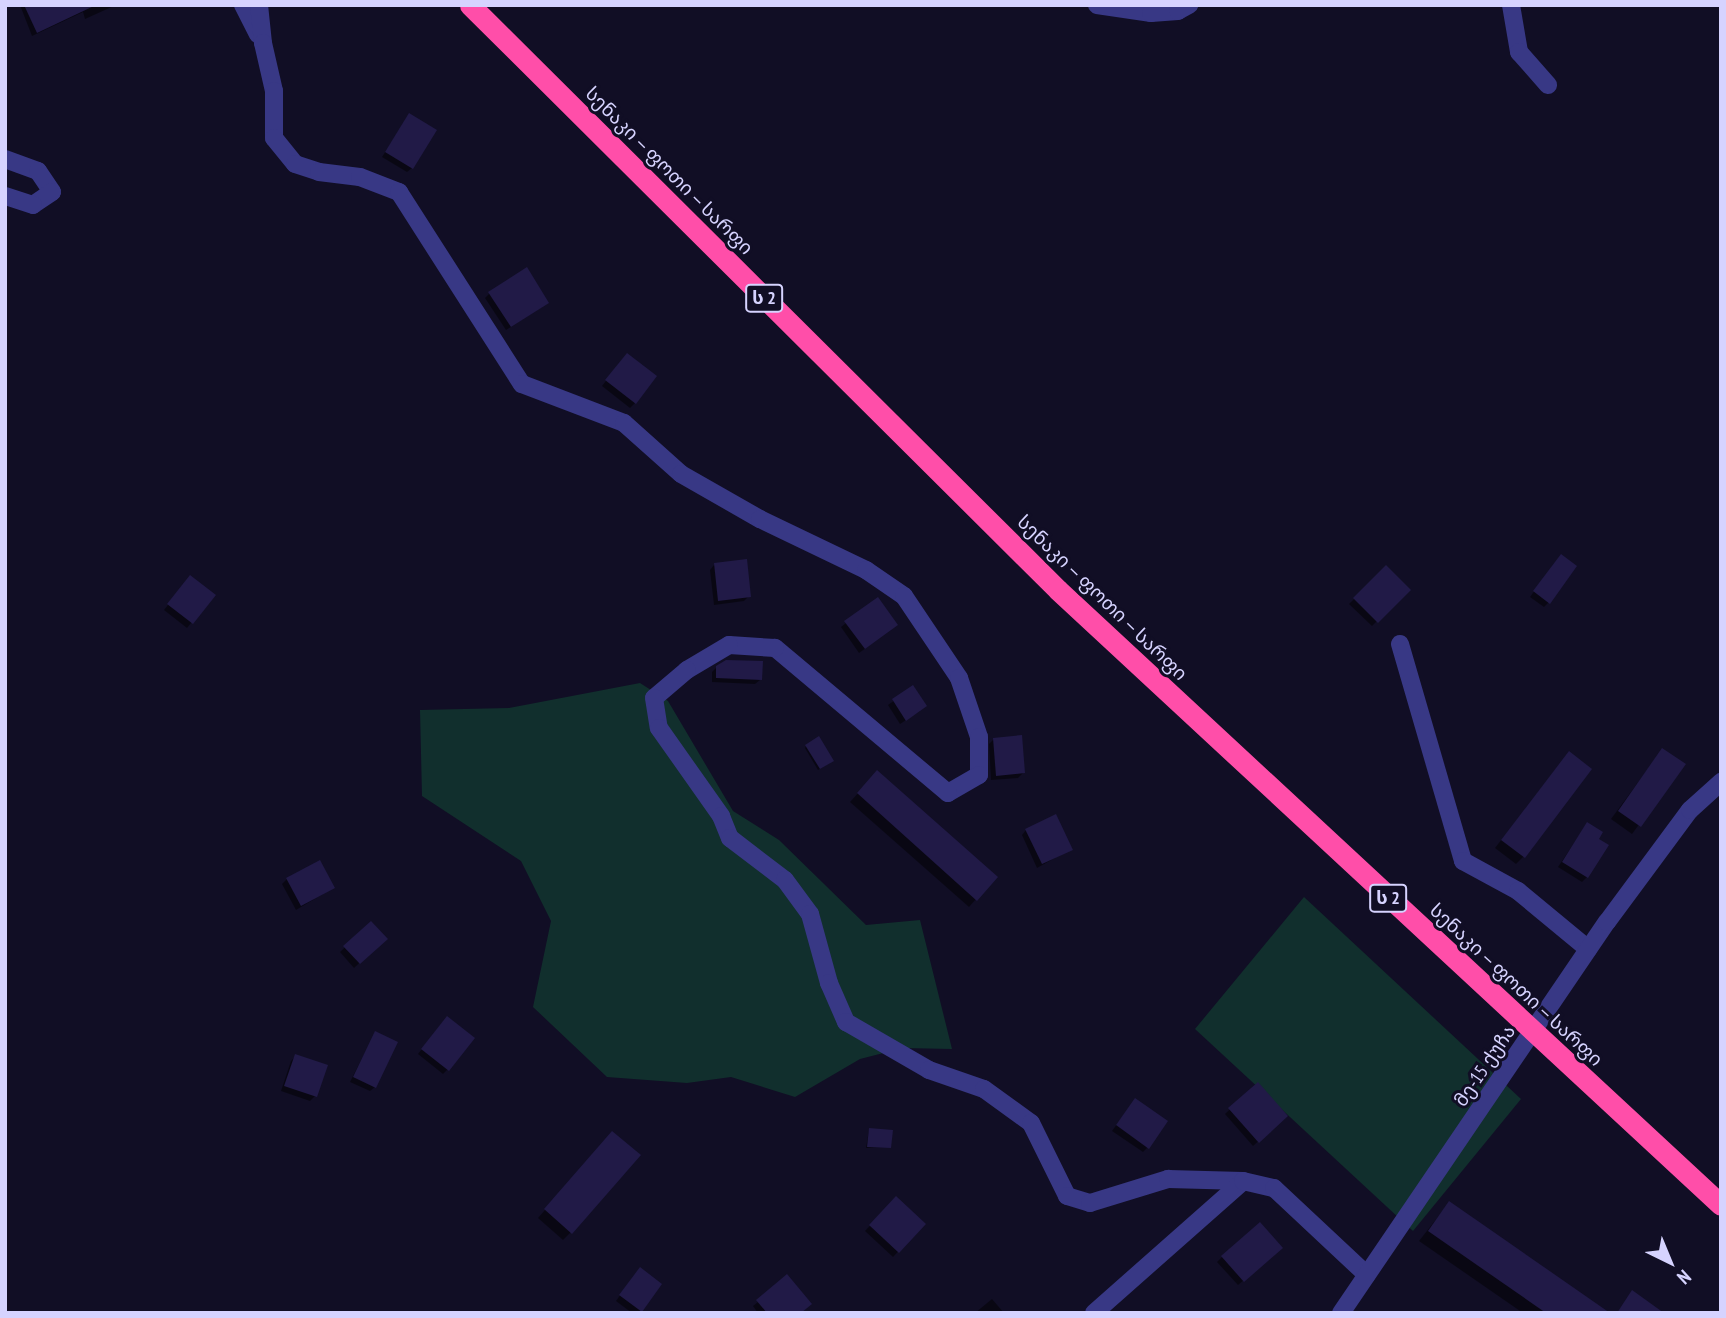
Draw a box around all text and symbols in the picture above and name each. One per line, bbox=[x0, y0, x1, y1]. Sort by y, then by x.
street label: სენაკი — ფოთი — სარფი bbox=[579, 81, 759, 261]
road number: ს 2 bbox=[745, 284, 783, 312]
street label: სენაკი — ფოთი — სარფი bbox=[1011, 510, 1193, 686]
road number: ს 2 bbox=[1369, 884, 1407, 912]
street label: სენაკი — ფოთი — სარფი bbox=[1424, 898, 1608, 1072]
street label: მე-15 ქუჩა bbox=[1449, 1021, 1521, 1111]
north arrow bbox=[1635, 1227, 1705, 1297]
text: N bbox=[1672, 1265, 1696, 1290]

